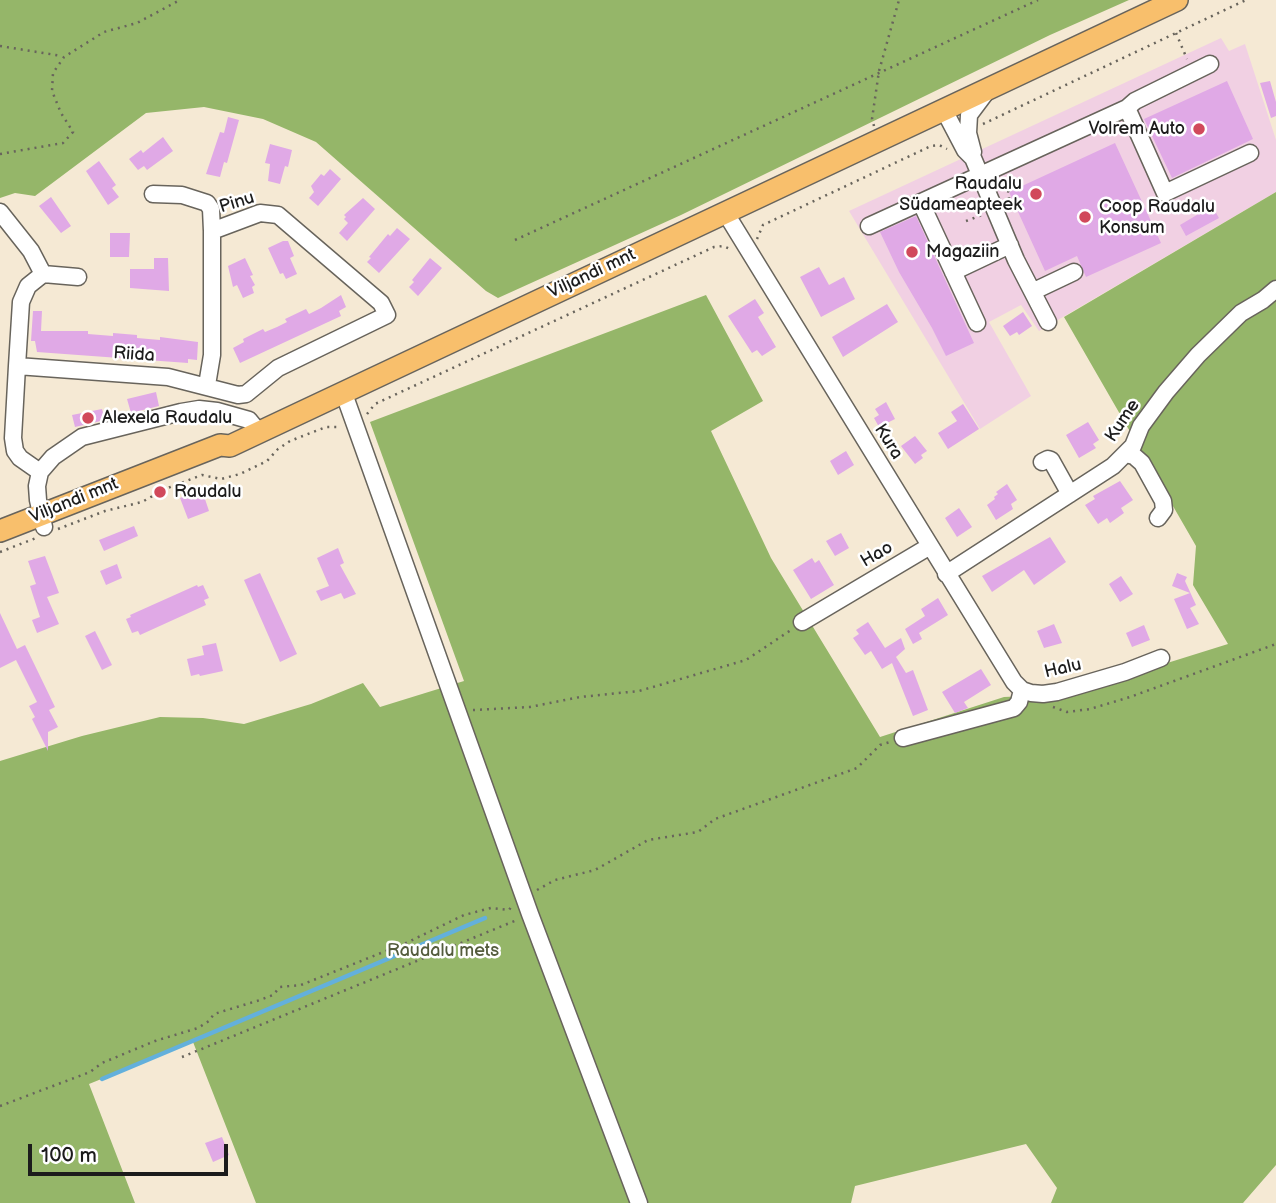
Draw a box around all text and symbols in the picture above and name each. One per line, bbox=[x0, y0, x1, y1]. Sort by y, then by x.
place label: Volrem Auto bbox=[1088, 118, 1185, 140]
marker: Volrem Auto bbox=[1191, 121, 1207, 137]
place label: Raudalu Südameapteek bbox=[899, 173, 1022, 216]
marker: Raudalu Südameapteek bbox=[1028, 186, 1044, 202]
street label: Pinu bbox=[217, 187, 257, 219]
place label: Coop Raudalu Konsum bbox=[1099, 196, 1215, 238]
marker: Coop Raudalu Konsum bbox=[1077, 209, 1093, 225]
place label: Magaziin bbox=[926, 241, 1000, 263]
street label: Viljandi mnt bbox=[545, 244, 639, 304]
marker: Magaziin bbox=[904, 244, 920, 260]
street label: Riida bbox=[112, 343, 156, 367]
street label: Kume bbox=[1101, 396, 1145, 446]
place label: Alexela Raudalu bbox=[102, 407, 232, 429]
marker: Alexela Raudalu bbox=[80, 410, 96, 426]
street label: Kura bbox=[869, 420, 907, 464]
street label: Viljandi mnt bbox=[26, 473, 122, 529]
place label: Raudalu bbox=[174, 481, 242, 503]
marker: Raudalu bbox=[152, 484, 168, 500]
street label: Hao bbox=[857, 537, 897, 573]
street label: Halu bbox=[1042, 654, 1084, 684]
park label: Raudalu mets bbox=[387, 940, 499, 962]
scale bar bbox=[32, 1130, 231, 1174]
text: 100 m bbox=[41, 1143, 97, 1168]

